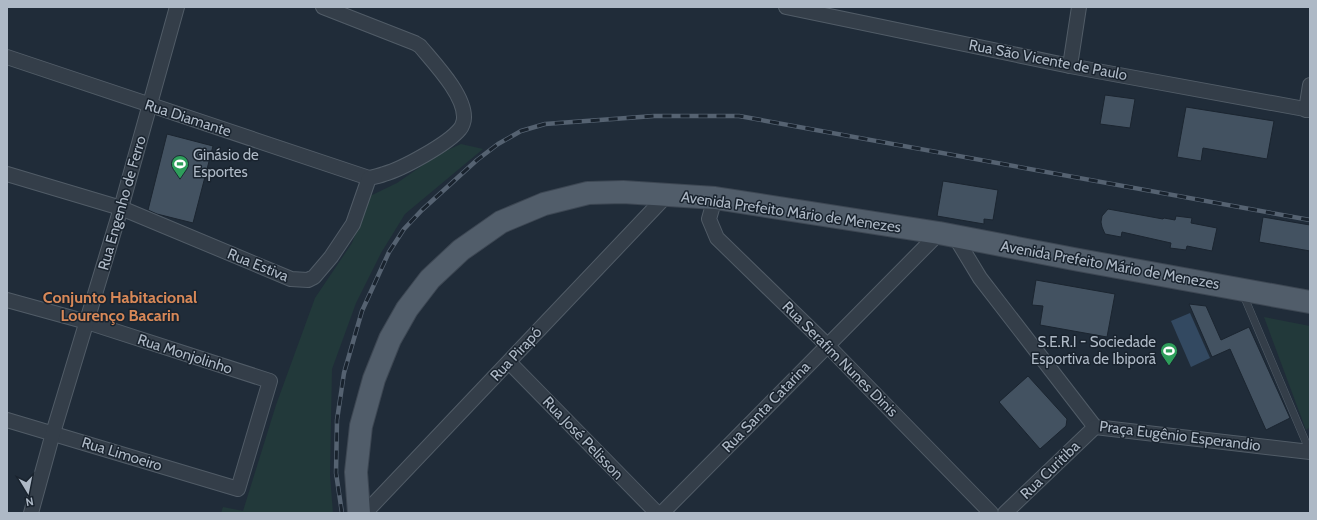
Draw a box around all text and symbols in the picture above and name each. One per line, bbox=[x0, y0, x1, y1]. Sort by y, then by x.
street label: Rua São Vicente de Paulo bbox=[967, 36, 1129, 84]
street label: Rua Diamante bbox=[143, 96, 234, 141]
street label: Rua Engenho de Ferro bbox=[94, 134, 150, 272]
place label: Ginásio de Esportes bbox=[193, 146, 259, 181]
sports icon: Ginásio de Esportes bbox=[170, 154, 190, 179]
street label: Avenida Prefeito Mário de Menezes bbox=[680, 188, 902, 236]
street label: Avenida Prefeito Mário de Menezes bbox=[999, 237, 1221, 293]
street label: Rua Estiva bbox=[225, 245, 292, 286]
district label: Conjunto Habitacional Lourenço Bacarin bbox=[43, 288, 197, 325]
street label: Rua Serafim Nunes Dinis bbox=[779, 298, 901, 420]
street label: Rua Pirapó bbox=[486, 323, 546, 385]
street label: Rua Monjolinho bbox=[135, 330, 235, 378]
place label: S.E.R.I - Sociedade Esportiva de Ibiporã bbox=[1031, 333, 1157, 368]
sports icon: S.E.R.I - Sociedade Esportiva de Ibiporã bbox=[1159, 341, 1179, 366]
street label: Rua Santa Catarina bbox=[718, 357, 814, 456]
street label: Rua José Pelisson bbox=[539, 393, 627, 483]
street label: Praça Eugênio Esperandio bbox=[1098, 417, 1262, 455]
street label: Rua Limoeiro bbox=[80, 433, 164, 475]
street label: Rua Curitiba bbox=[1016, 437, 1084, 503]
north arrow bbox=[8, 472, 48, 512]
text: N bbox=[25, 494, 35, 509]

